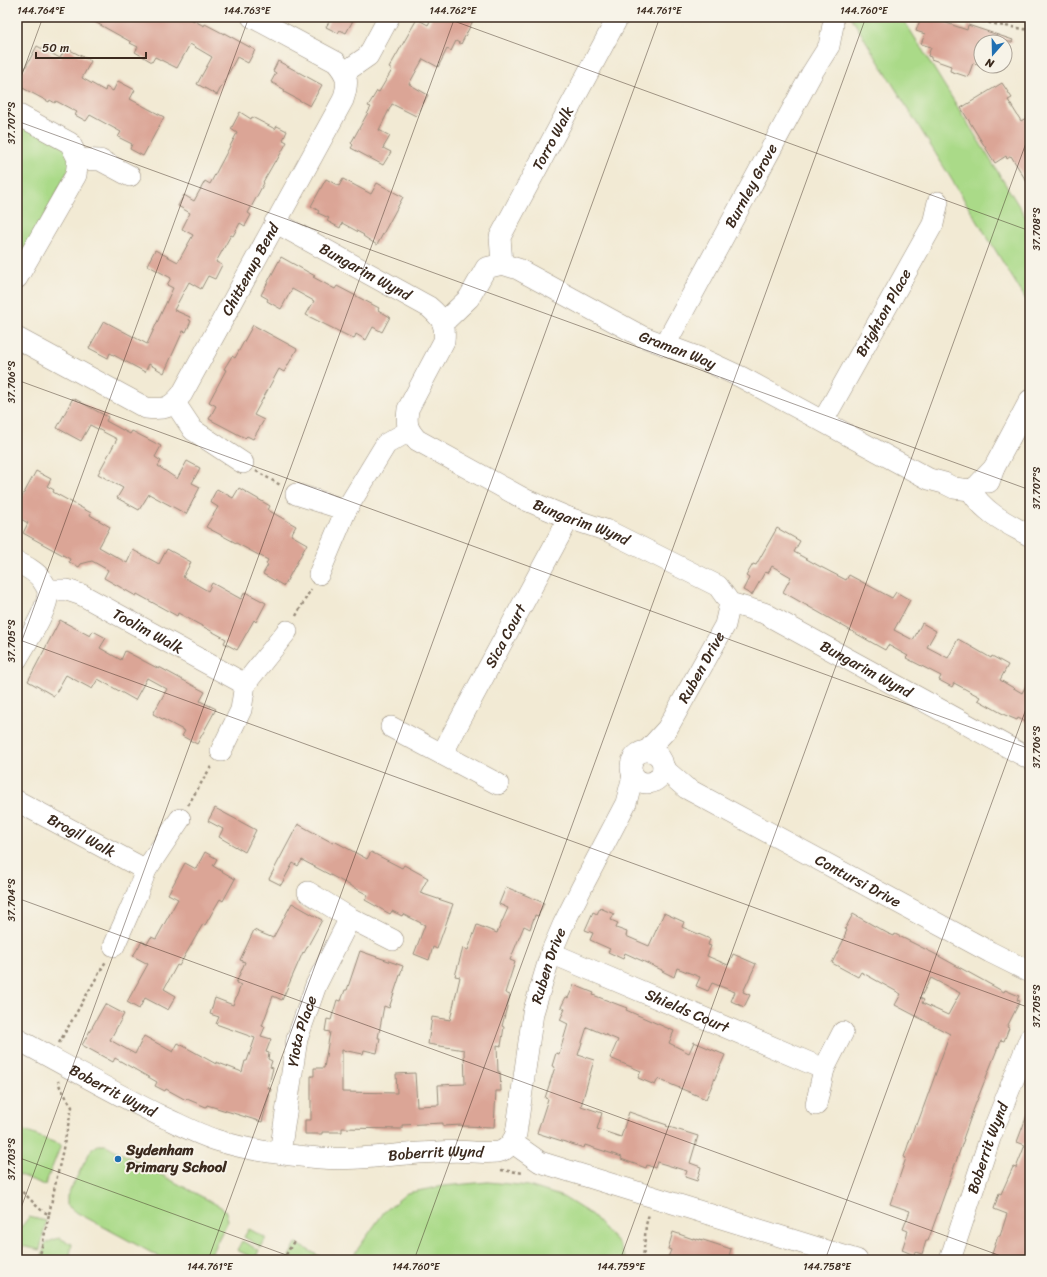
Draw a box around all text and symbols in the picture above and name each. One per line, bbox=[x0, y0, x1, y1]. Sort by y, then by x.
text: 144.764°E bbox=[17, 2, 66, 20]
text: 144.763°E bbox=[224, 2, 272, 20]
text: 144.762°E bbox=[430, 2, 478, 20]
text: 144.761°E bbox=[636, 2, 683, 20]
text: 144.760°E bbox=[840, 2, 889, 20]
scale bar bbox=[36, 34, 146, 60]
north arrow bbox=[973, 34, 1013, 74]
text: 50 m bbox=[42, 37, 69, 59]
text: N bbox=[983, 53, 998, 74]
street label: Torro Walk bbox=[525, 100, 581, 175]
text: 37.707°S bbox=[3, 101, 21, 144]
street label: Burnley Grove bbox=[717, 138, 785, 233]
text: 37.708°S bbox=[1028, 207, 1046, 250]
street label: Chittenup Bend bbox=[214, 217, 287, 321]
street label: Bungarim Wynd bbox=[314, 236, 417, 308]
street label: Brighton Place bbox=[848, 264, 919, 362]
street label: Graman Way bbox=[635, 323, 721, 377]
text: 37.706°S bbox=[3, 360, 21, 403]
text: 37.707°S bbox=[1028, 466, 1046, 509]
street label: Bungarim Wynd bbox=[529, 491, 635, 553]
street label: Sica Court bbox=[478, 598, 534, 673]
street label: Toolim Walk bbox=[108, 601, 189, 661]
text: 37.705°S bbox=[3, 619, 21, 662]
street label: Ruben Drive bbox=[671, 626, 732, 708]
street label: Bungarim Wynd bbox=[815, 633, 918, 705]
text: 37.706°S bbox=[1028, 725, 1046, 768]
street label: Brogil Walk bbox=[42, 806, 120, 864]
street label: Contursi Drive bbox=[810, 847, 906, 915]
text: 37.704°S bbox=[3, 878, 21, 922]
street label: Ruben Drive bbox=[523, 923, 574, 1007]
street label: Shields Court bbox=[641, 981, 734, 1041]
text: 37.705°S bbox=[1028, 984, 1046, 1027]
street label: Yiota Place bbox=[280, 992, 324, 1068]
street label: Boberrit Wynd bbox=[65, 1057, 162, 1125]
street label: Boberrit Wynd bbox=[960, 1098, 1016, 1197]
text: 37.703°S bbox=[3, 1137, 21, 1180]
place label: Sydenham Primary School bbox=[125, 1137, 227, 1180]
street label: Boberrit Wynd bbox=[387, 1138, 485, 1169]
marker: Sydenham Primary School bbox=[113, 1154, 123, 1164]
text: 144.761°E bbox=[187, 1258, 234, 1276]
text: 144.760°E bbox=[392, 1258, 441, 1276]
text: 144.759°E bbox=[597, 1258, 646, 1276]
text: 144.758°E bbox=[803, 1258, 852, 1276]

